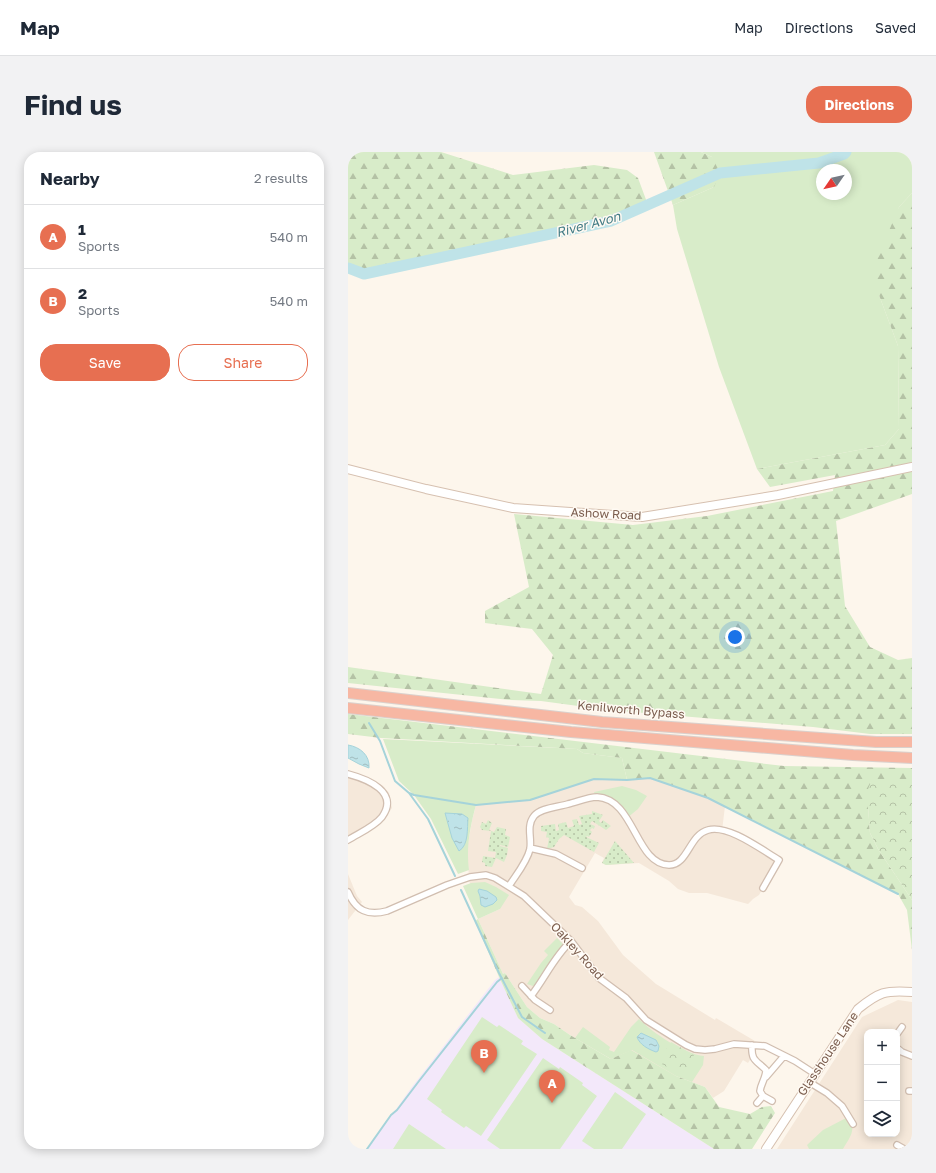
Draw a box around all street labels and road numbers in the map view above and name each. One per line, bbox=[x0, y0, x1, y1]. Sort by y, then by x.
street label: Ashow Road bbox=[570, 504, 642, 523]
street label: Kenilworth Bypass bbox=[577, 697, 685, 722]
street label: Oakley Road bbox=[548, 919, 607, 982]
street label: Glasshouse Lane bbox=[794, 1009, 861, 1099]

